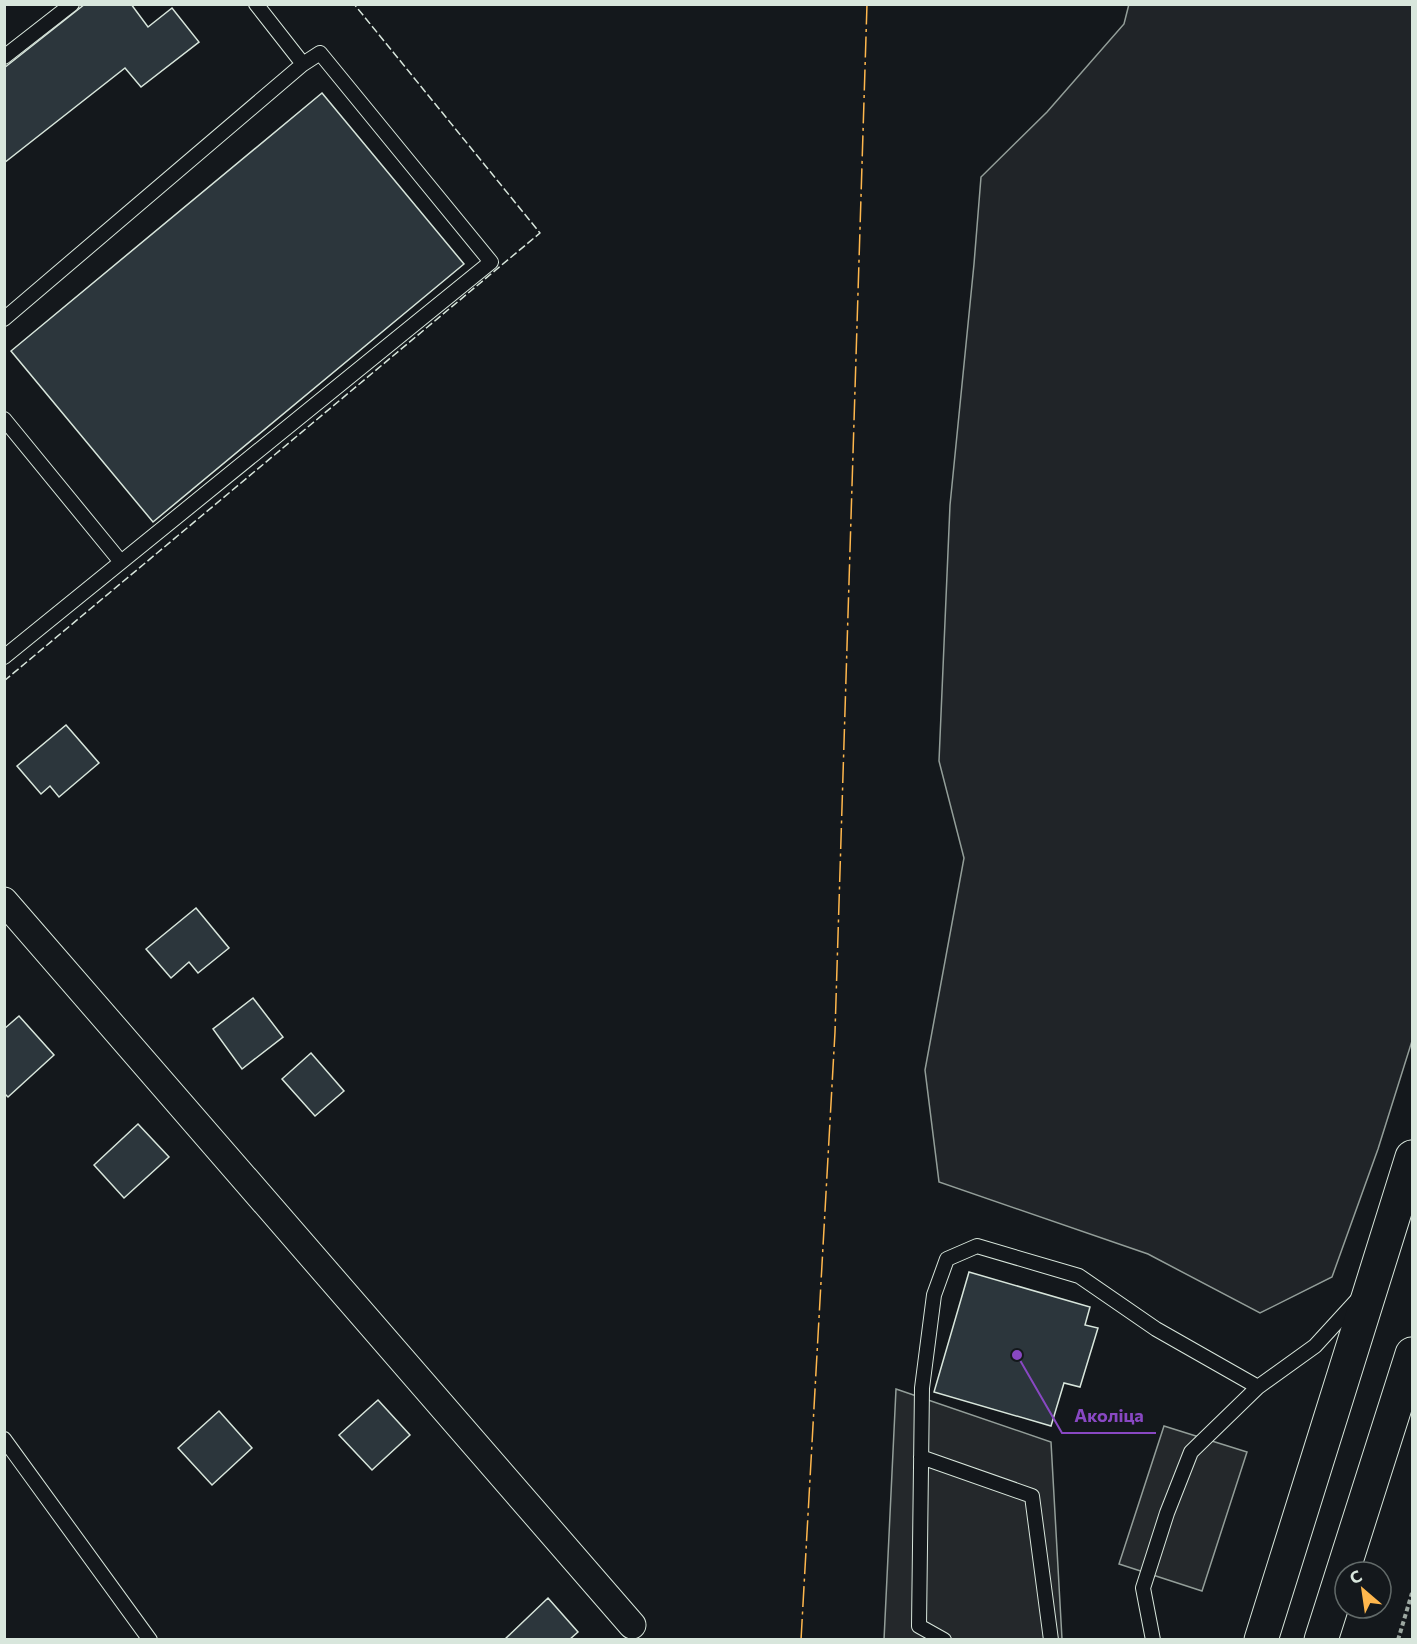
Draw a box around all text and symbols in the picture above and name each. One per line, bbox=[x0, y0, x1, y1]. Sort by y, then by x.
callout: Аколіца bbox=[1062, 1397, 1156, 1433]
text: Аколіца bbox=[1074, 1404, 1144, 1426]
north arrow bbox=[1333, 1560, 1393, 1620]
text: С bbox=[1346, 1565, 1365, 1587]

